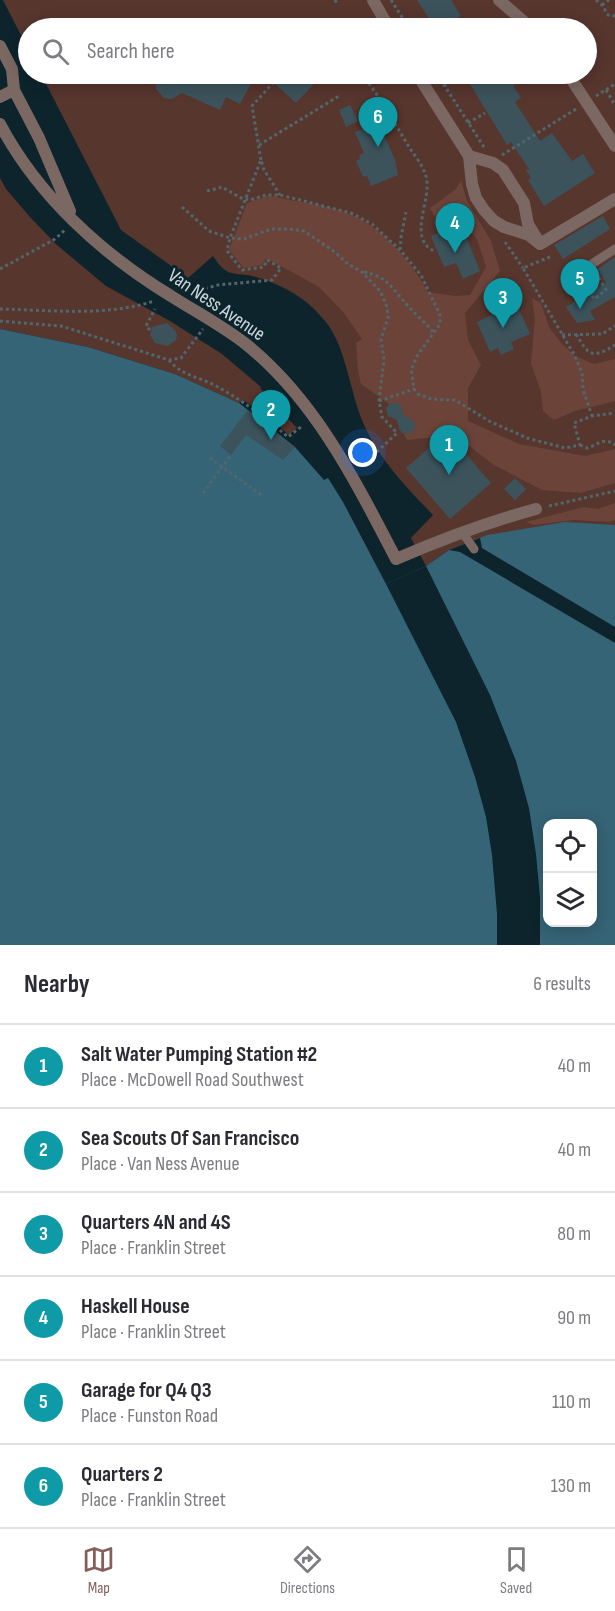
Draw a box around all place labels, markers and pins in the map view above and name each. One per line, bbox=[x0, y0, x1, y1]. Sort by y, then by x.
pin: 6 bbox=[358, 98, 398, 147]
pin: 4 bbox=[436, 204, 474, 253]
pin: 5 bbox=[560, 260, 600, 309]
pin: 3 bbox=[484, 278, 522, 328]
pin: 2 bbox=[252, 390, 290, 440]
pin: 1 bbox=[430, 426, 468, 475]

